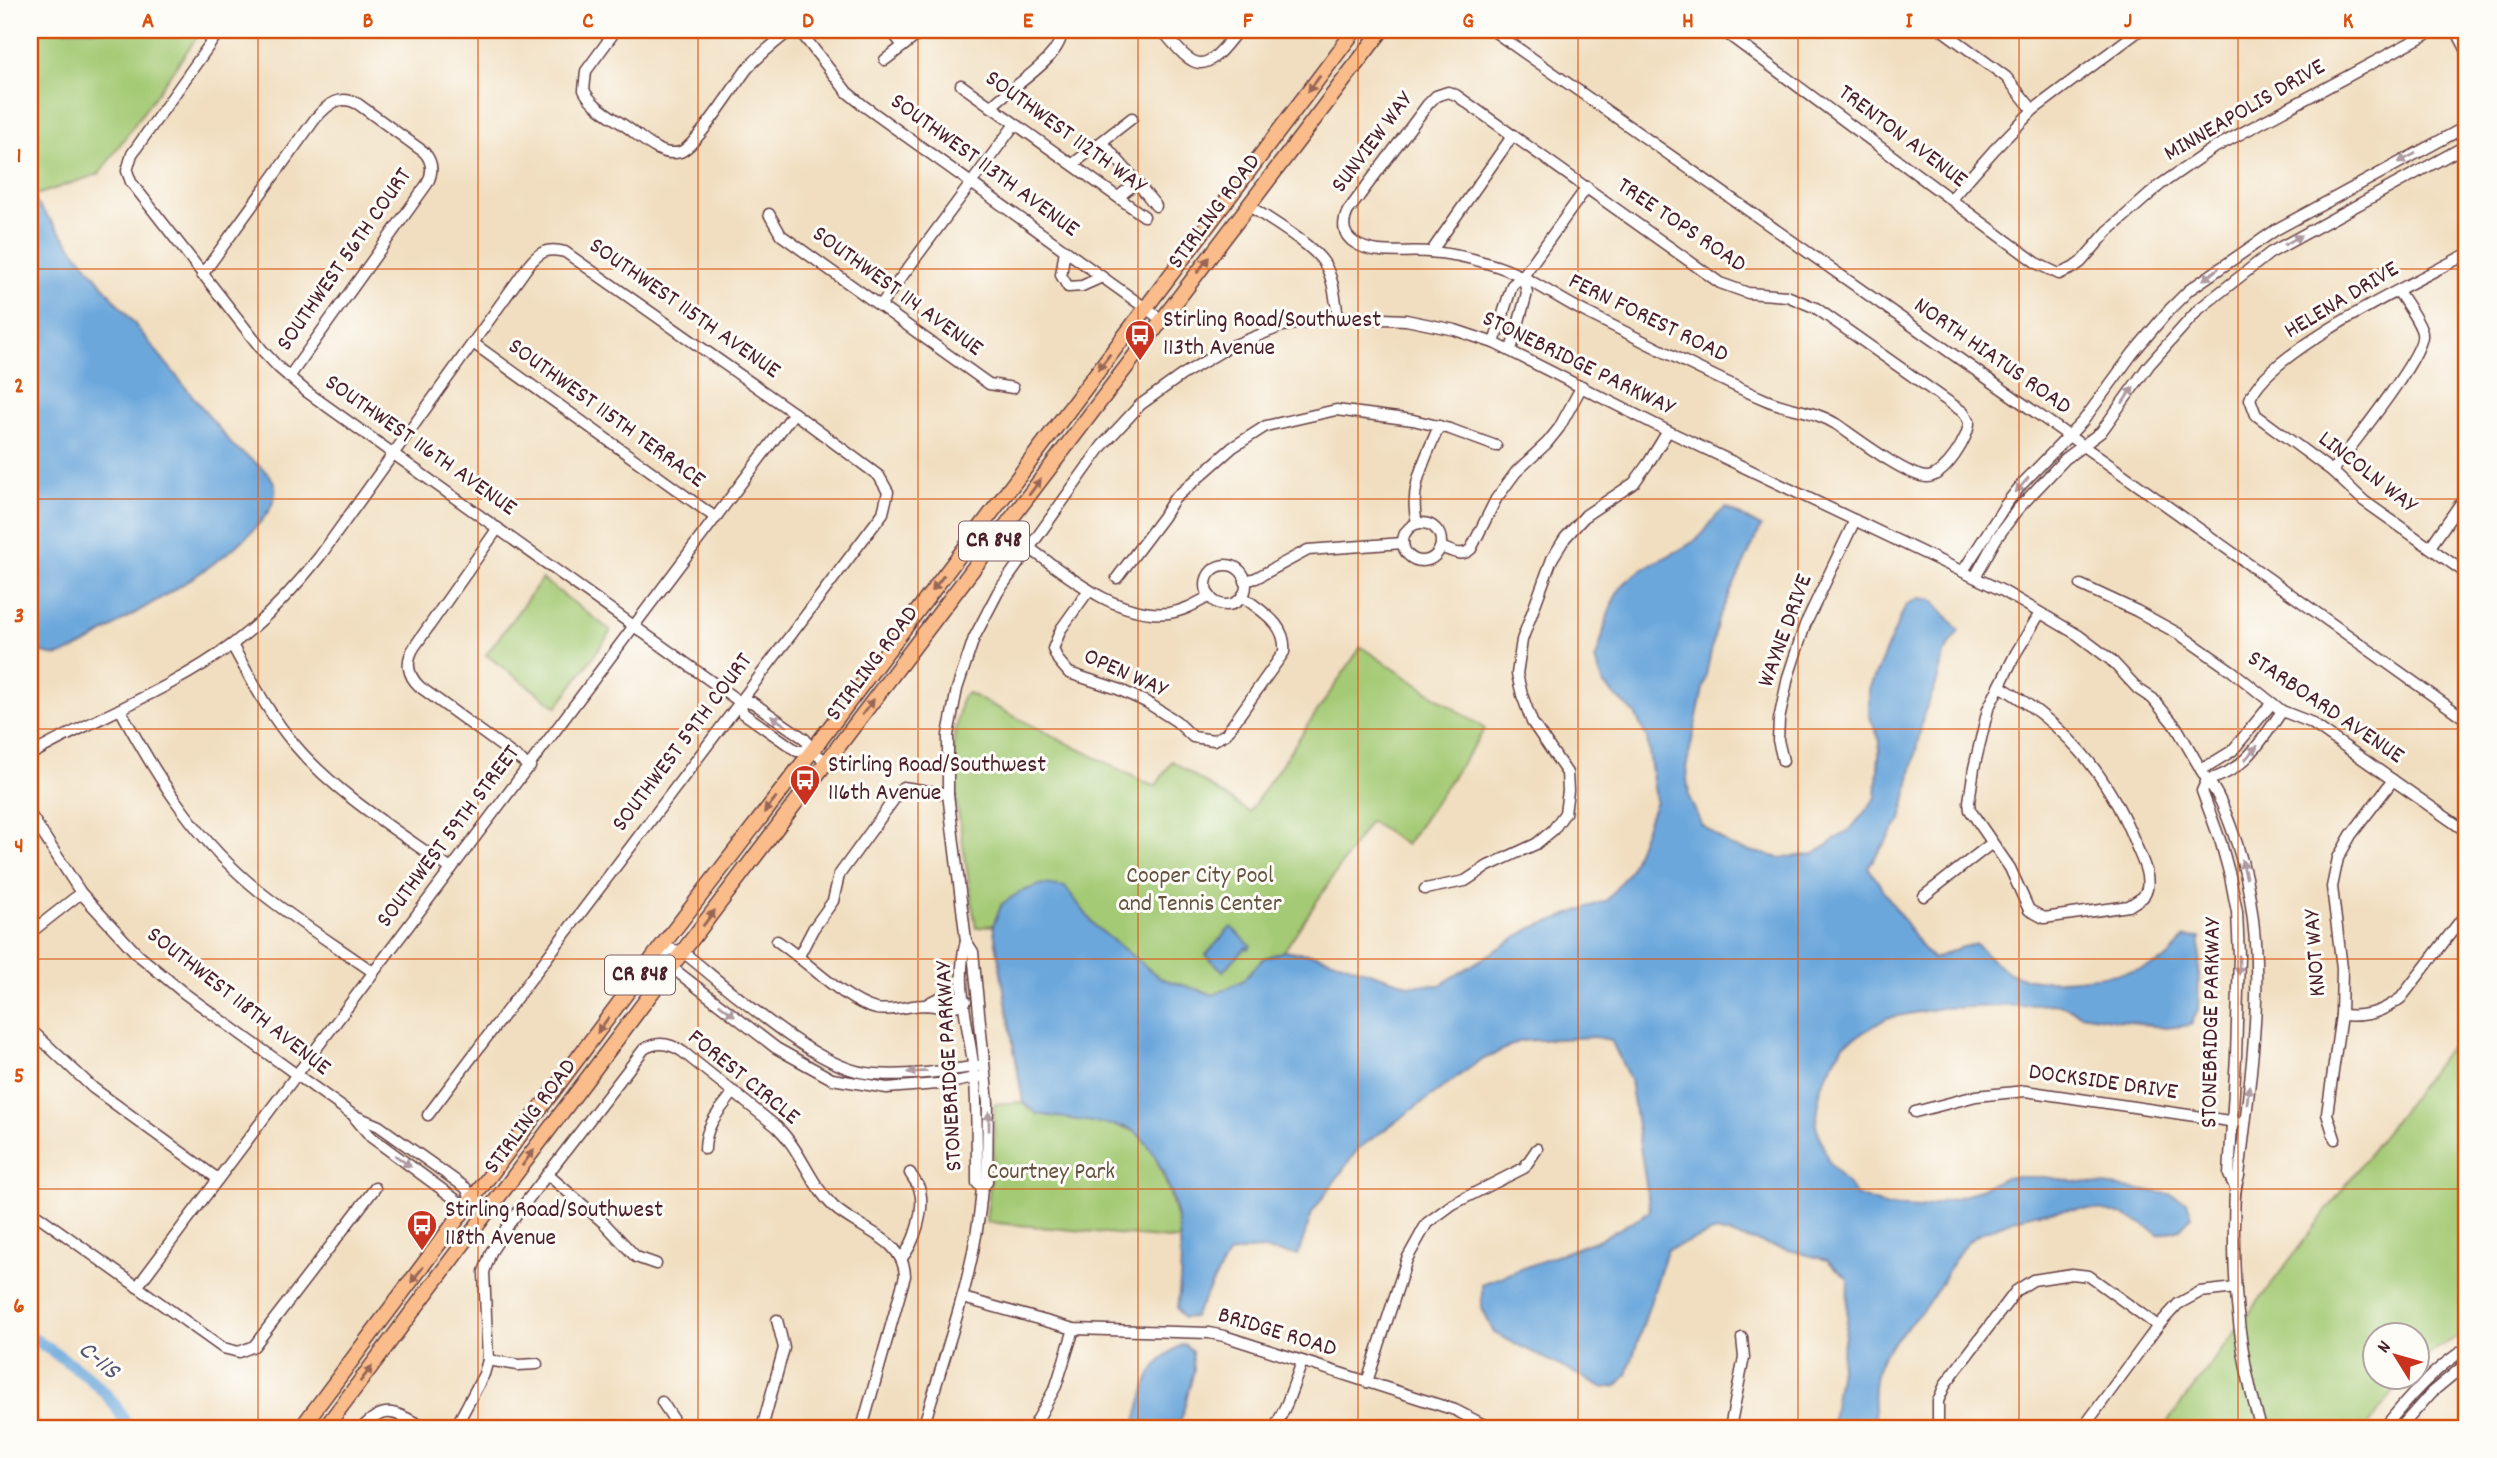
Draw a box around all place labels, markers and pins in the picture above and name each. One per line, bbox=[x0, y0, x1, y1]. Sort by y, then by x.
place label: Stirling Road/Southwest 113th Avenue bbox=[1163, 304, 1381, 366]
bus stop icon: Stirling Road/Southwest 113th Avenue bbox=[1123, 318, 1157, 362]
place label: Stirling Road/Southwest 116th Avenue bbox=[828, 749, 1046, 811]
bus stop icon: Stirling Road/Southwest 116th Avenue bbox=[788, 763, 822, 807]
place label: Stirling Road/Southwest 118th Avenue bbox=[445, 1194, 663, 1256]
bus stop icon: Stirling Road/Southwest 118th Avenue bbox=[405, 1208, 439, 1252]

